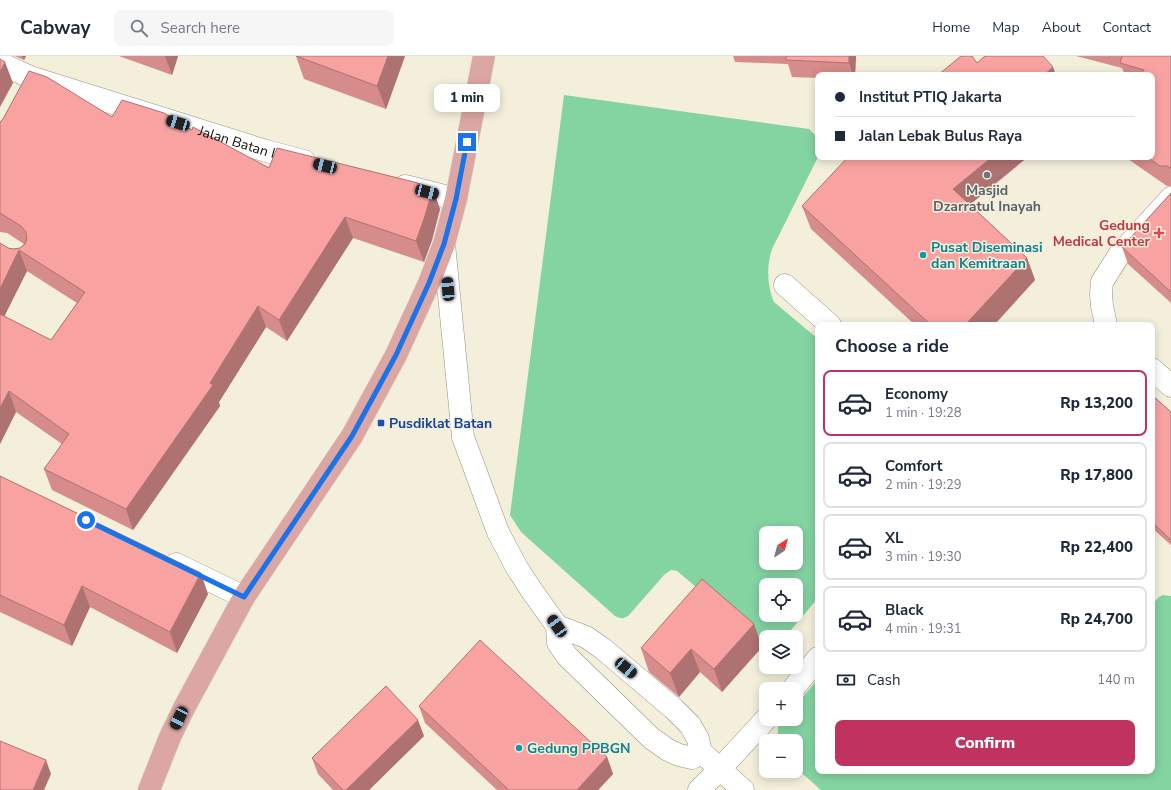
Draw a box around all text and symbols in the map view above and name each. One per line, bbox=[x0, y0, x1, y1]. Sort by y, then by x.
search box bbox=[114, 10, 394, 46]
text: Cabway bbox=[20, 15, 90, 41]
icon: search bbox=[128, 17, 150, 39]
text: Search here bbox=[160, 18, 240, 38]
text: Home bbox=[932, 18, 970, 37]
text: Map bbox=[992, 18, 1020, 37]
text: About bbox=[1042, 18, 1081, 37]
text: Contact bbox=[1103, 18, 1151, 37]
callout: 1 min bbox=[434, 84, 500, 112]
text: Institut PTIQ Jakarta bbox=[859, 87, 1002, 107]
text: 1 min bbox=[450, 89, 484, 107]
car bbox=[165, 114, 191, 132]
street label: Jalan Batan I bbox=[195, 121, 277, 163]
text: Jalan Lebak Bulus Raya bbox=[859, 126, 1022, 146]
route end bbox=[458, 133, 476, 151]
car bbox=[312, 157, 338, 175]
marker: Masjid Dzarratul Inayah bbox=[982, 170, 992, 180]
place label: Masjid Dzarratul Inayah bbox=[933, 181, 1041, 216]
car bbox=[414, 183, 440, 201]
place label: Gedung Medical Center bbox=[1053, 216, 1151, 251]
marker: Gedung Medical Center bbox=[1153, 227, 1165, 239]
place label: Pusat Diseminasi dan Kemitraan bbox=[931, 238, 1043, 273]
marker: Pusat Diseminasi dan Kemitraan bbox=[918, 250, 928, 260]
car bbox=[441, 277, 455, 301]
text: Choose a ride bbox=[835, 334, 949, 358]
text: Economy bbox=[885, 384, 948, 404]
icon: car bbox=[837, 385, 873, 421]
text: Rp 13,200 bbox=[1060, 393, 1133, 413]
text: 1 min · 19:28 bbox=[885, 404, 961, 422]
place label: Pusdiklat Batan bbox=[389, 414, 492, 433]
marker: Pusdiklat Batan bbox=[376, 418, 386, 428]
text: Comfort bbox=[885, 456, 942, 476]
icon: car bbox=[837, 457, 873, 493]
text: Rp 17,800 bbox=[1060, 465, 1133, 485]
text: 2 min · 19:29 bbox=[885, 476, 961, 494]
route start bbox=[77, 511, 95, 529]
north arrow bbox=[759, 526, 803, 570]
map controls bbox=[759, 526, 803, 778]
text: XL bbox=[885, 528, 904, 548]
icon: car bbox=[837, 529, 873, 565]
text: Rp 22,400 bbox=[1060, 537, 1133, 557]
text: 3 min · 19:30 bbox=[885, 548, 961, 566]
button: locate bbox=[759, 578, 803, 622]
text: Black bbox=[885, 600, 923, 620]
icon: car bbox=[837, 601, 873, 637]
text: Rp 24,700 bbox=[1060, 609, 1133, 629]
car bbox=[545, 613, 569, 639]
text: 4 min · 19:31 bbox=[885, 620, 961, 638]
button: layers bbox=[759, 630, 803, 674]
car bbox=[613, 656, 639, 680]
icon: cash bbox=[835, 669, 857, 691]
text: Cash bbox=[867, 670, 901, 690]
text: 140 m bbox=[1097, 671, 1135, 689]
button: + bbox=[759, 682, 803, 726]
car bbox=[168, 705, 190, 731]
button: Confirm bbox=[835, 720, 1135, 766]
button: − bbox=[759, 734, 803, 778]
place label: Gedung PPBGN bbox=[527, 739, 631, 758]
marker: Gedung PPBGN bbox=[514, 743, 524, 753]

